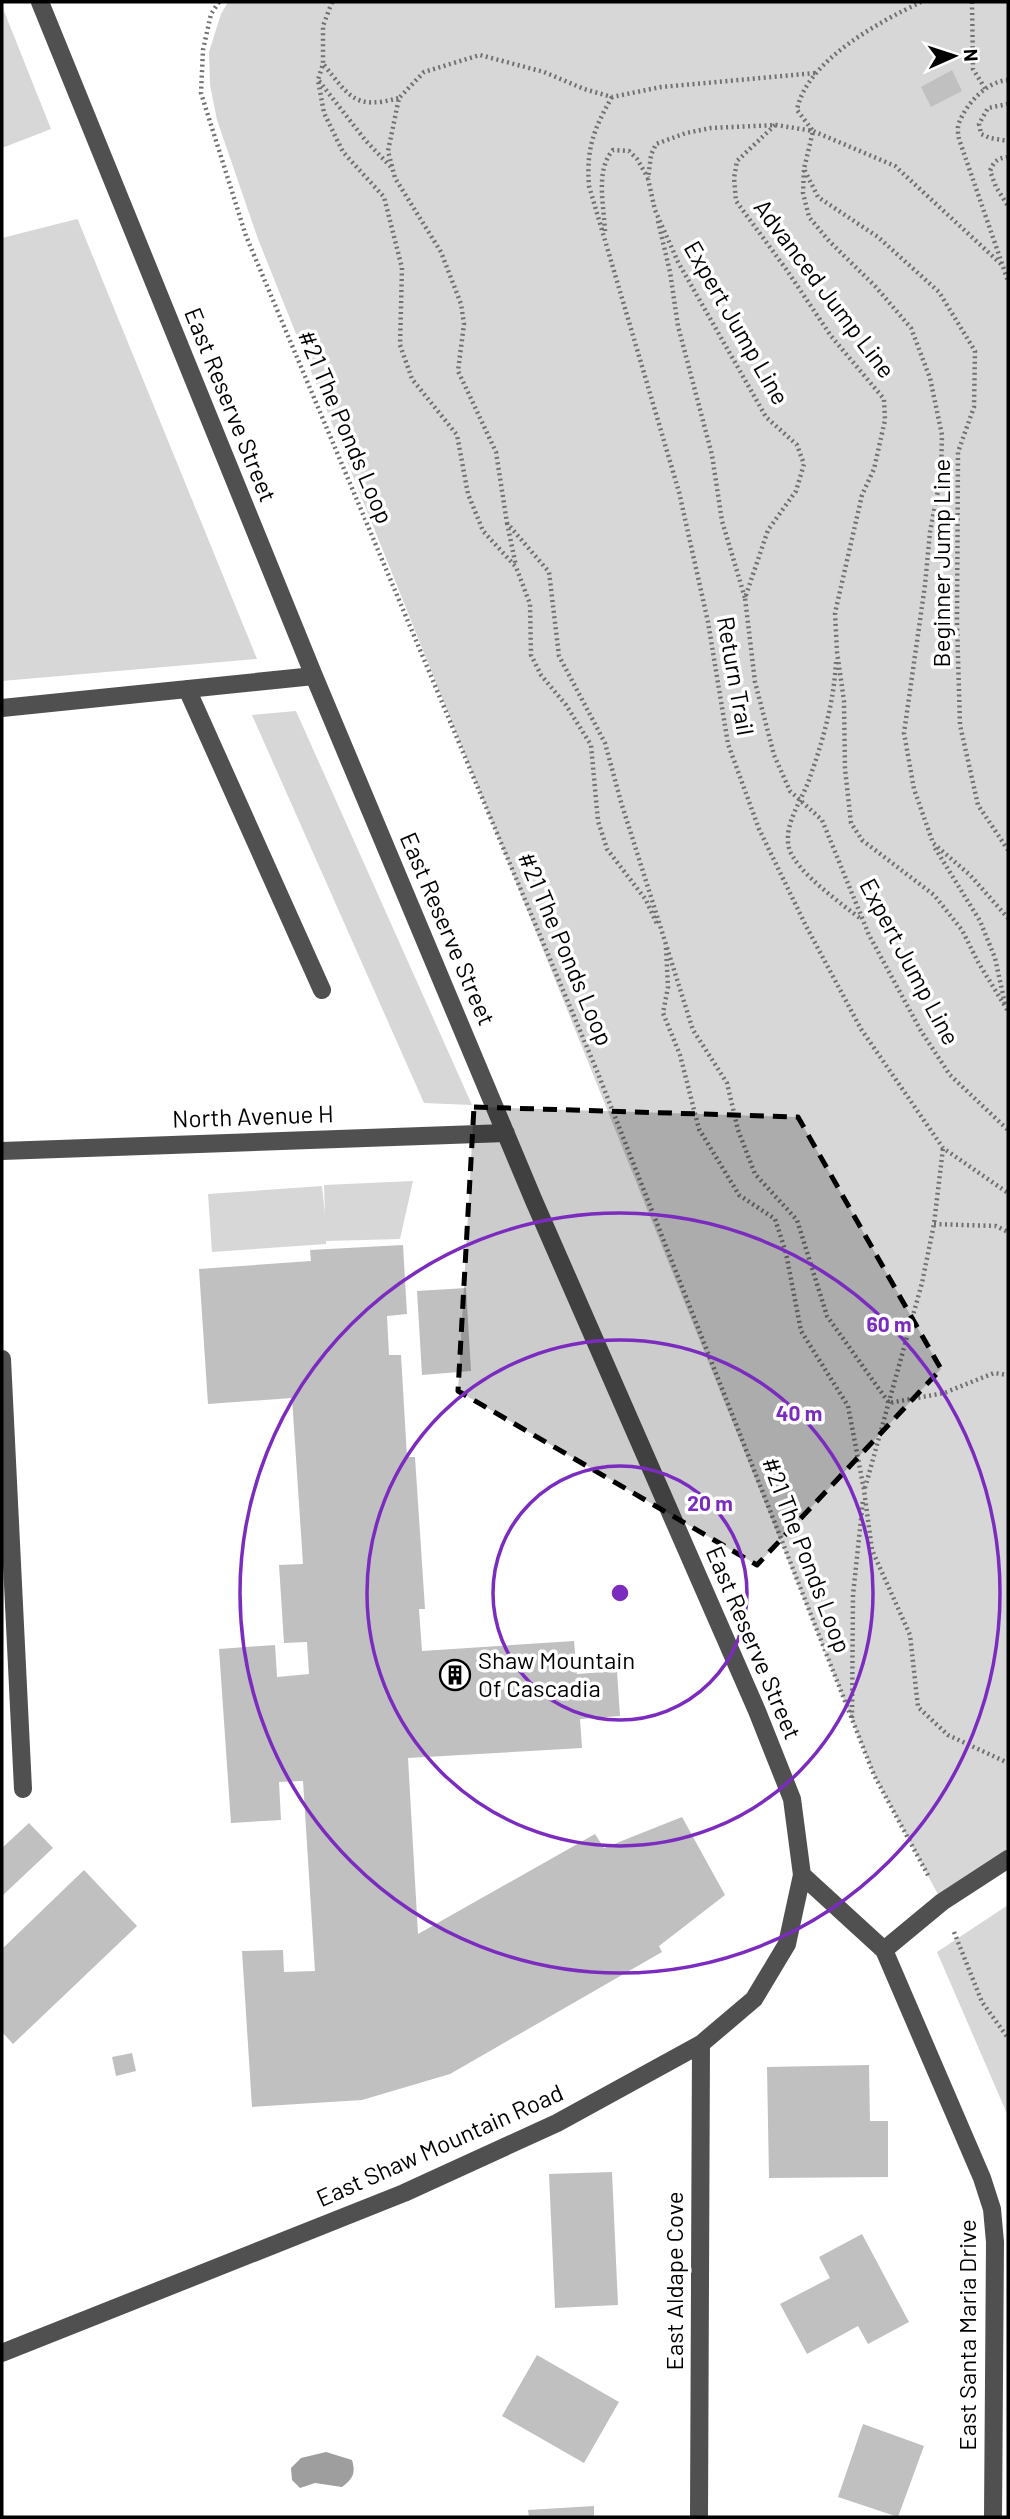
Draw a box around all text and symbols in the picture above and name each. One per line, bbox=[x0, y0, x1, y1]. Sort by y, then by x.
north arrow bbox=[919, 21, 989, 91]
text: N bbox=[960, 48, 983, 62]
street label: Advanced Jump Line bbox=[748, 193, 902, 383]
street label: Expert Jump Line bbox=[679, 235, 796, 409]
street label: East Reserve Street bbox=[179, 303, 284, 506]
street label: #21 The Ponds Loop bbox=[292, 325, 400, 528]
street label: Beginner Jump Line bbox=[926, 459, 955, 667]
street label: Return Trail bbox=[712, 614, 761, 737]
street label: East Reserve Street bbox=[395, 828, 502, 1029]
street label: #21 The Ponds Loop bbox=[512, 847, 620, 1050]
street label: Expert Jump Line bbox=[854, 873, 966, 1049]
street label: North Avenue H bbox=[172, 1098, 334, 1133]
text: 60 m bbox=[867, 1311, 911, 1336]
text: 40 m bbox=[776, 1400, 822, 1425]
street label: #21 The Ponds Loop bbox=[757, 1452, 858, 1657]
text: 20 m bbox=[687, 1490, 733, 1515]
street label: East Reserve Street bbox=[701, 1542, 808, 1743]
centre of rings bbox=[608, 1581, 632, 1605]
place label: Shaw Mountain Of Cascadia bbox=[478, 1645, 635, 1702]
building icon: Shaw Mountain Of Cascadia bbox=[438, 1658, 472, 1692]
street label: East Shaw Mountain Road bbox=[312, 2077, 567, 2212]
street label: East Aldape Cove bbox=[659, 2192, 688, 2370]
street label: East Santa Maria Drive bbox=[952, 2219, 981, 2451]

